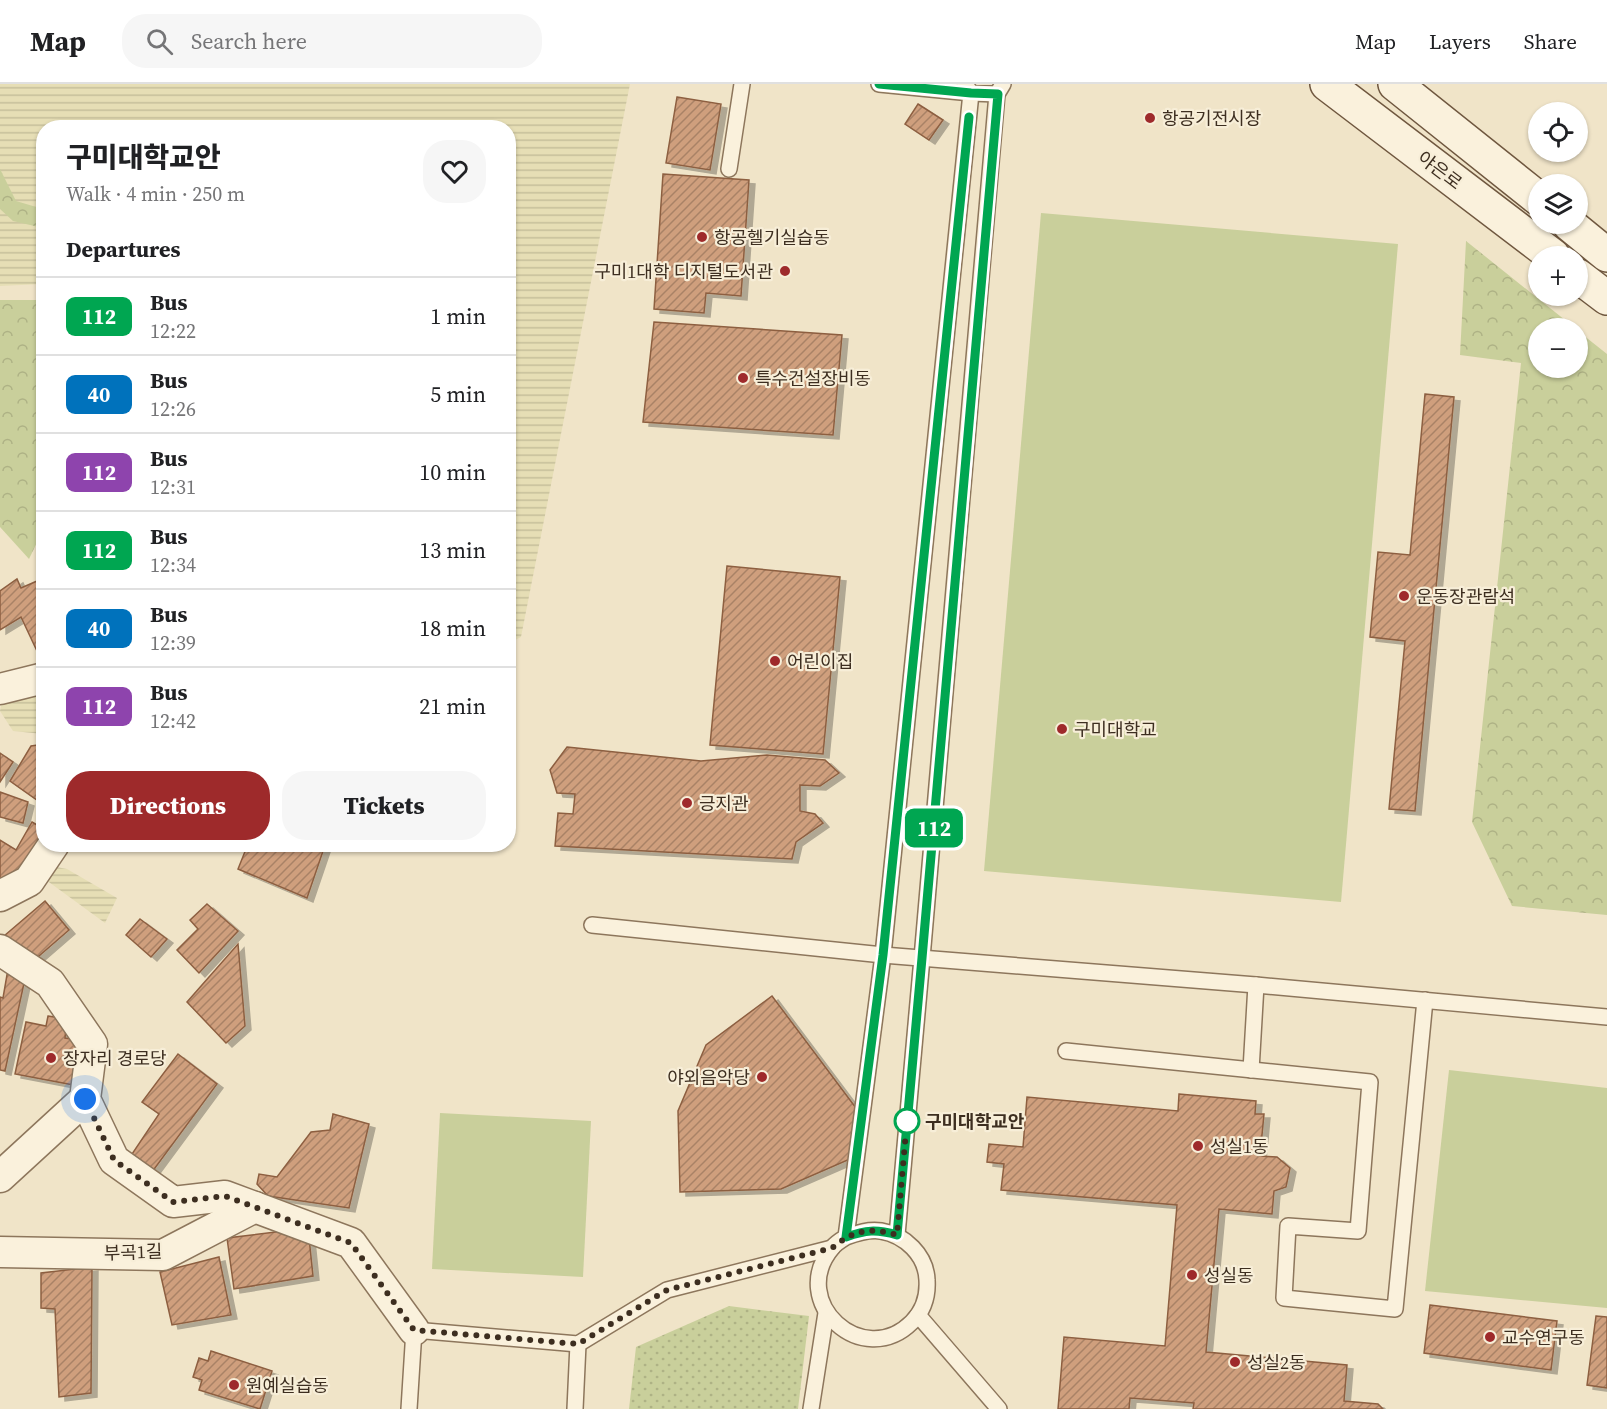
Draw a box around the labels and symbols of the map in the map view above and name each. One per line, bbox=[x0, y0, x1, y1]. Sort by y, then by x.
place label: 항공기전시장 bbox=[1162, 106, 1261, 131]
marker: 항공기전시장 bbox=[1143, 111, 1157, 125]
street label: 야은로 bbox=[1413, 145, 1467, 195]
place label: 항공헬기실습동 bbox=[714, 225, 830, 250]
marker: 항공헬기실습동 bbox=[695, 230, 709, 244]
place label: 구미1대학 디지털도서관 bbox=[594, 259, 773, 284]
marker: 구미1대학 디지털도서관 bbox=[778, 264, 792, 278]
place label: 특수건설장비동 bbox=[755, 366, 871, 391]
marker: 특수건설장비동 bbox=[736, 371, 750, 385]
place label: 운동장관람석 bbox=[1416, 584, 1515, 609]
marker: 운동장관람석 bbox=[1397, 589, 1411, 603]
place label: 어린이집 bbox=[787, 649, 853, 674]
marker: 어린이집 bbox=[768, 654, 782, 668]
place label: 구미대학교 bbox=[1074, 717, 1157, 742]
marker: 구미대학교 bbox=[1055, 722, 1069, 736]
place label: 긍지관 bbox=[699, 791, 749, 816]
marker: 긍지관 bbox=[680, 796, 694, 810]
line badge: 112 bbox=[900, 808, 968, 848]
place label: 장자리 경로당 bbox=[63, 1046, 167, 1071]
marker: 장자리 경로당 bbox=[44, 1051, 58, 1065]
place label: 야외음악당 bbox=[667, 1065, 750, 1090]
marker: 야외음악당 bbox=[755, 1070, 769, 1084]
your location bbox=[70, 1084, 100, 1114]
marker: 구미대학교안 bbox=[894, 1108, 920, 1134]
place label: 구미대학교안 bbox=[925, 1109, 1025, 1134]
place label: 성실1동 bbox=[1210, 1134, 1269, 1159]
marker: 성실1동 bbox=[1191, 1139, 1205, 1153]
street label: 부곡1길 bbox=[103, 1238, 163, 1266]
place label: 성실동 bbox=[1204, 1263, 1254, 1288]
marker: 성실동 bbox=[1185, 1268, 1199, 1282]
place label: 교수연구동 bbox=[1502, 1325, 1585, 1350]
marker: 교수연구동 bbox=[1483, 1330, 1497, 1344]
place label: 성실2동 bbox=[1247, 1350, 1306, 1375]
marker: 성실2동 bbox=[1228, 1355, 1242, 1369]
place label: 원예실습동 bbox=[246, 1373, 329, 1398]
marker: 원예실습동 bbox=[227, 1378, 241, 1392]

